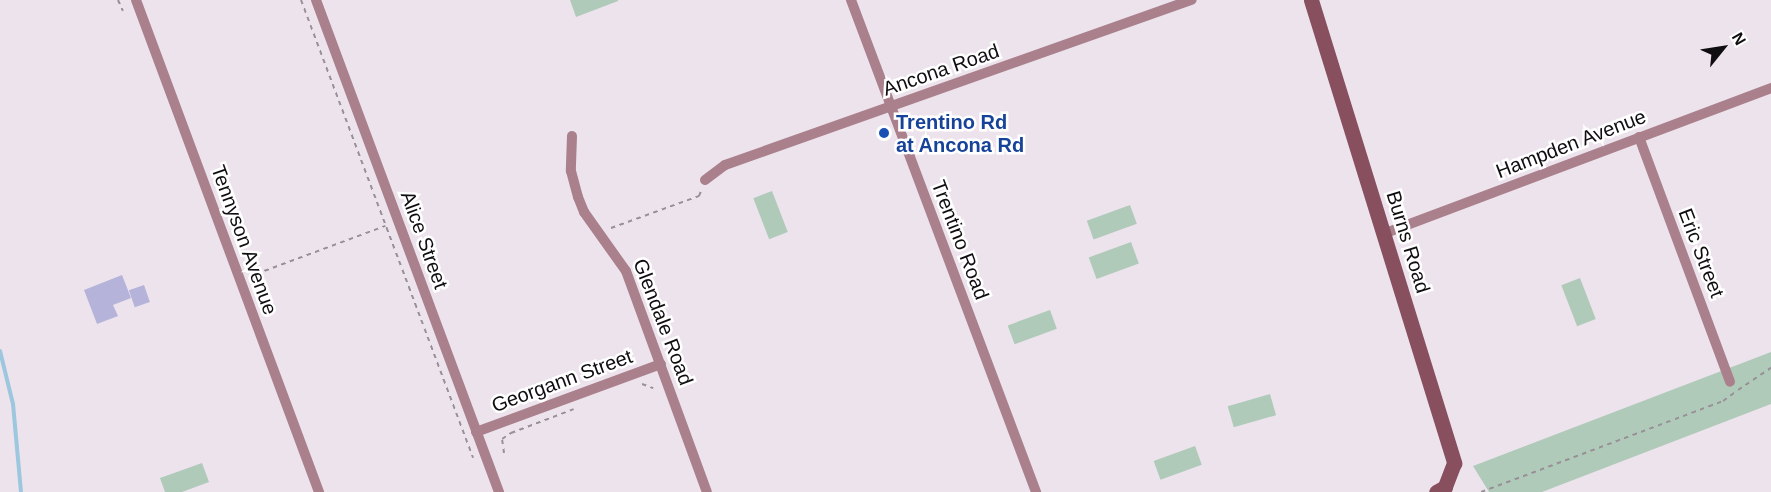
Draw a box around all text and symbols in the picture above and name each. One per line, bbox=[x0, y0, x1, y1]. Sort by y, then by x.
north arrow bbox=[1693, 18, 1753, 78]
text: N bbox=[1729, 29, 1749, 48]
street label: Ancona Road bbox=[880, 39, 1002, 101]
street label: Hampden Avenue bbox=[1492, 104, 1650, 184]
place label: Trentino Rd at Ancona Rd bbox=[896, 110, 1025, 157]
marker: Trentino Rd at Ancona Rd bbox=[877, 126, 891, 140]
street label: Tennyson Avenue bbox=[206, 161, 282, 319]
street label: Trentino Road bbox=[926, 177, 994, 303]
street label: Alice Street bbox=[395, 188, 453, 292]
street label: Burns Road bbox=[1381, 188, 1435, 296]
street label: Eric Street bbox=[1673, 205, 1729, 301]
street label: Glendale Road bbox=[628, 255, 698, 389]
street label: Georgann Street bbox=[488, 344, 636, 418]

